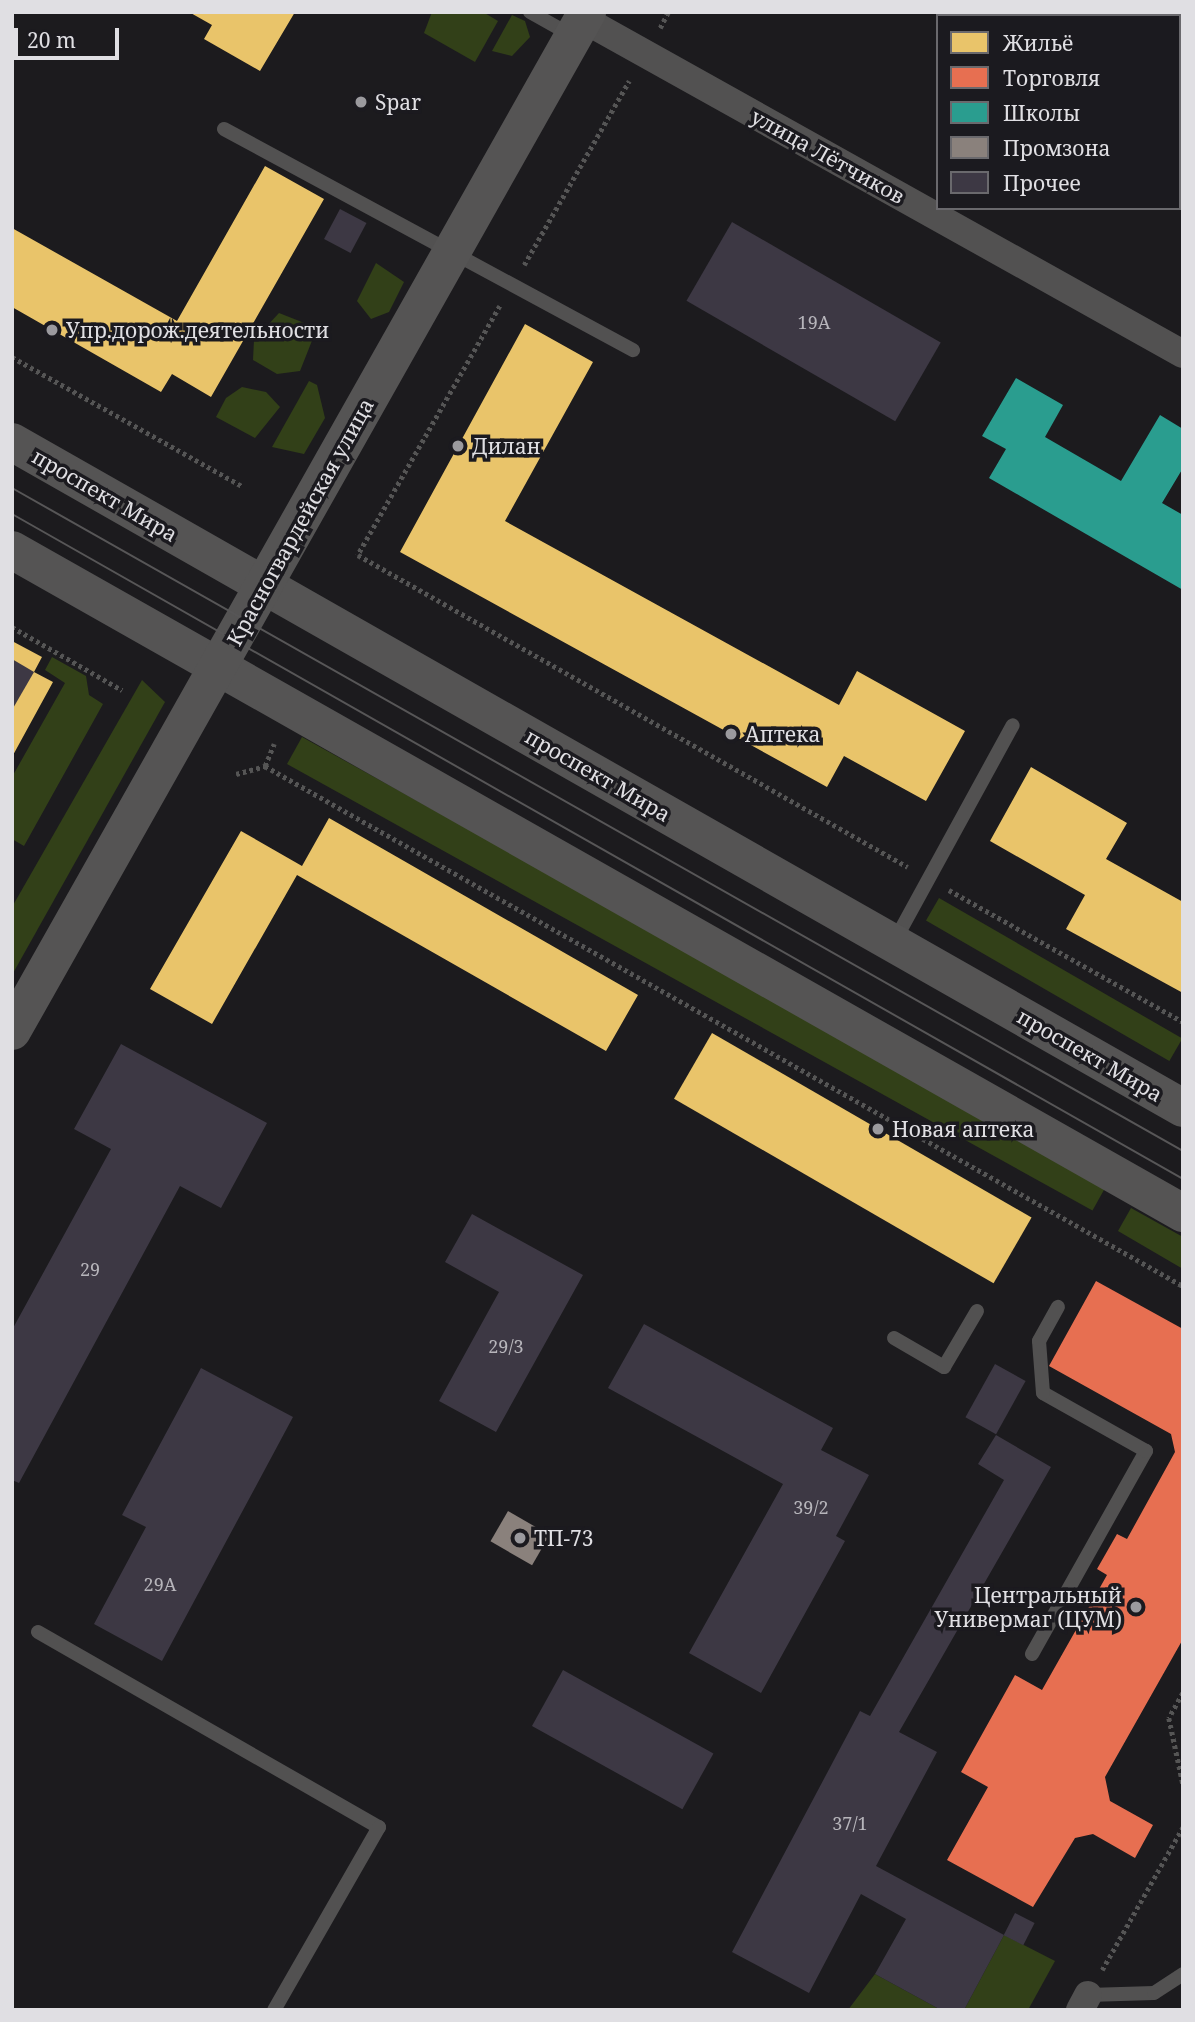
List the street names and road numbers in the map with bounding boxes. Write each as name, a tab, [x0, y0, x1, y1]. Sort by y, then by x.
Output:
street label: улица Лётчиков	[747, 103, 909, 209]
street label: Красногвардейская улица	[221, 394, 379, 650]
street label: проспект Мира	[28, 443, 182, 547]
street label: проспект Мира	[521, 723, 675, 827]
street label: проспект Мира	[1013, 1003, 1167, 1107]

